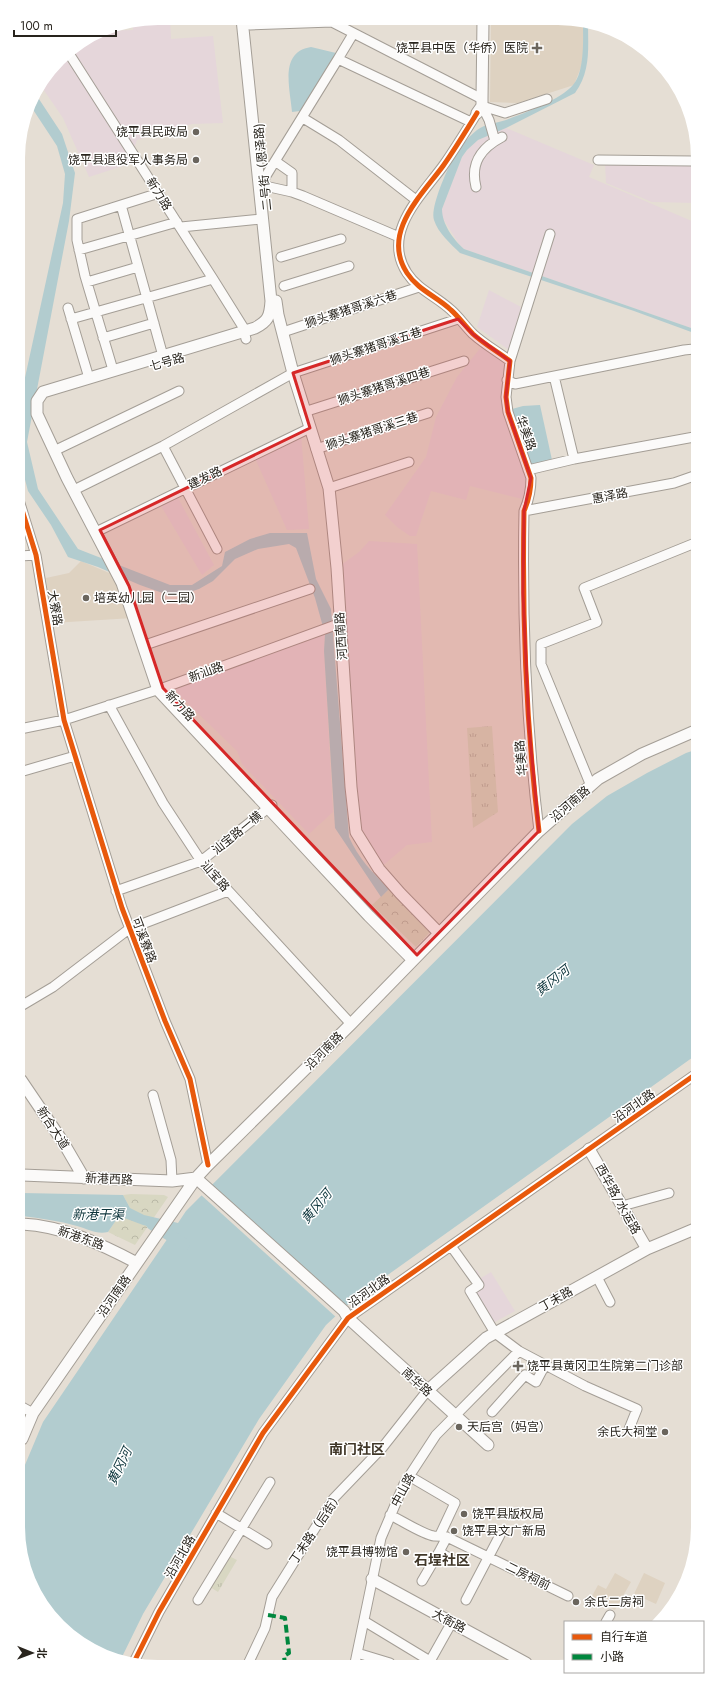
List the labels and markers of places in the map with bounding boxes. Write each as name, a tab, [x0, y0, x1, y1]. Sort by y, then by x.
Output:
place label: 饶平县中医（华侨）医院	[396, 39, 528, 57]
marker: 饶平县中医（华侨）医院	[531, 42, 543, 54]
place label: 饶平县民政局	[116, 123, 188, 141]
marker: 饶平县民政局	[191, 127, 201, 137]
place label: 饶平县退役军人事务局	[68, 151, 188, 169]
marker: 饶平县退役军人事务局	[191, 155, 201, 165]
place label: 培英幼儿园（二园）	[94, 589, 202, 607]
marker: 培英幼儿园（二园）	[81, 593, 91, 603]
place label: 饶平县黄冈卫生院第二门诊部	[527, 1357, 683, 1375]
marker: 饶平县黄冈卫生院第二门诊部	[512, 1360, 524, 1372]
place label: 天后宫（妈宫）	[467, 1418, 551, 1436]
marker: 天后宫（妈宫）	[454, 1422, 464, 1432]
place label: 余氏大祠堂	[597, 1423, 657, 1441]
marker: 余氏大祠堂	[660, 1427, 670, 1437]
place label: 饶平县版权局	[472, 1505, 544, 1523]
marker: 饶平县版权局	[459, 1509, 469, 1519]
place label: 饶平县文广新局	[462, 1522, 546, 1540]
marker: 饶平县文广新局	[449, 1526, 459, 1536]
place label: 饶平县博物馆	[326, 1543, 398, 1561]
marker: 饶平县博物馆	[401, 1547, 411, 1557]
place label: 余氏二房祠	[584, 1593, 644, 1611]
marker: 余氏二房祠	[571, 1597, 581, 1607]

